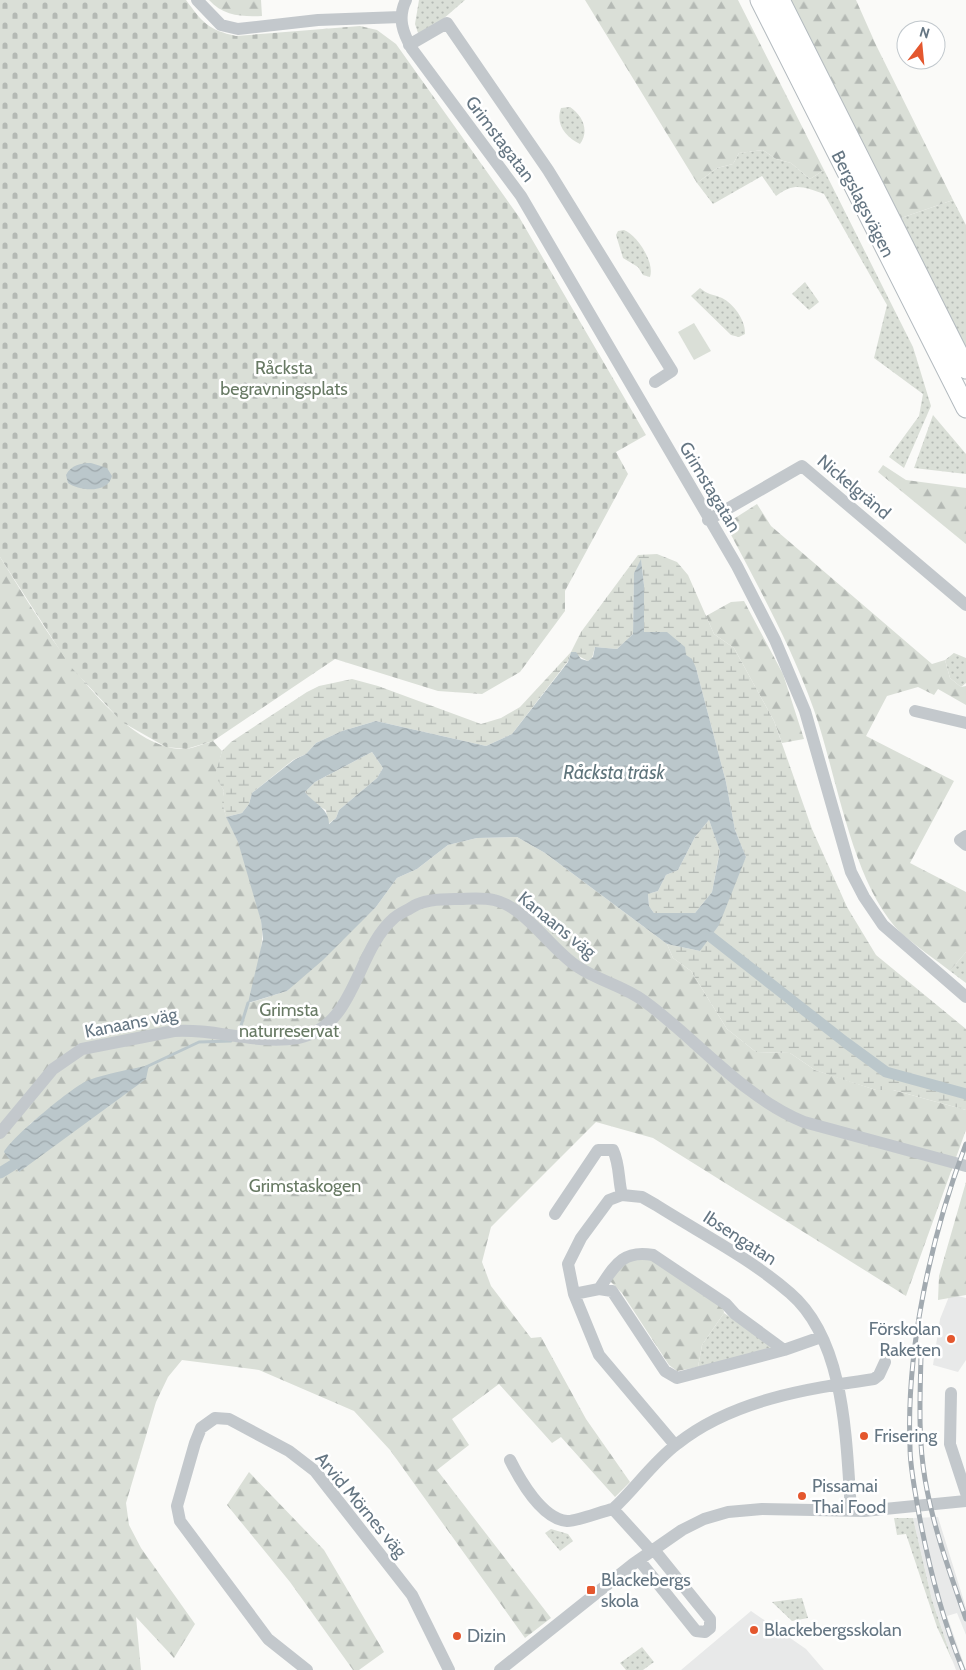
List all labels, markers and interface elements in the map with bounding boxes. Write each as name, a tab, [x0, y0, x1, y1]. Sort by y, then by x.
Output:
north arrow	[896, 20, 946, 70]
text: N	[917, 22, 932, 43]
street label: Grimstagatan	[461, 92, 539, 186]
street label: Bergslagsvägen	[827, 147, 899, 261]
park label: Råcksta begravningsplats	[220, 357, 348, 400]
street label: Grimstagatan	[674, 438, 746, 536]
street label: Nickelgränd	[813, 450, 895, 524]
water label: Råcksta träsk	[563, 761, 666, 784]
street label: Kanaans väg	[514, 887, 601, 964]
park label: Grimsta naturreservat	[239, 999, 339, 1042]
street label: Kanaans väg	[83, 1003, 180, 1043]
park label: Grimstaskogen	[249, 1175, 361, 1197]
street label: Ibsengatan	[699, 1206, 781, 1270]
place label: Förskolan Raketen	[869, 1318, 941, 1361]
marker: Förskolan Raketen	[945, 1333, 957, 1345]
place label: Frisering	[874, 1425, 938, 1447]
marker: Frisering	[858, 1430, 870, 1442]
street label: Arvid Mörnes väg	[311, 1448, 412, 1563]
place label: Pissamai Thai Food	[812, 1475, 886, 1518]
marker: Pissamai Thai Food	[796, 1490, 808, 1502]
place label: Blackebergs skola	[601, 1569, 691, 1612]
marker: Blackebergs skola	[585, 1584, 597, 1596]
place label: Blackebergsskolan	[764, 1619, 902, 1641]
marker: Blackebergsskolan	[748, 1624, 760, 1636]
place label: Dizin	[467, 1625, 506, 1647]
marker: Dizin	[451, 1630, 463, 1642]

